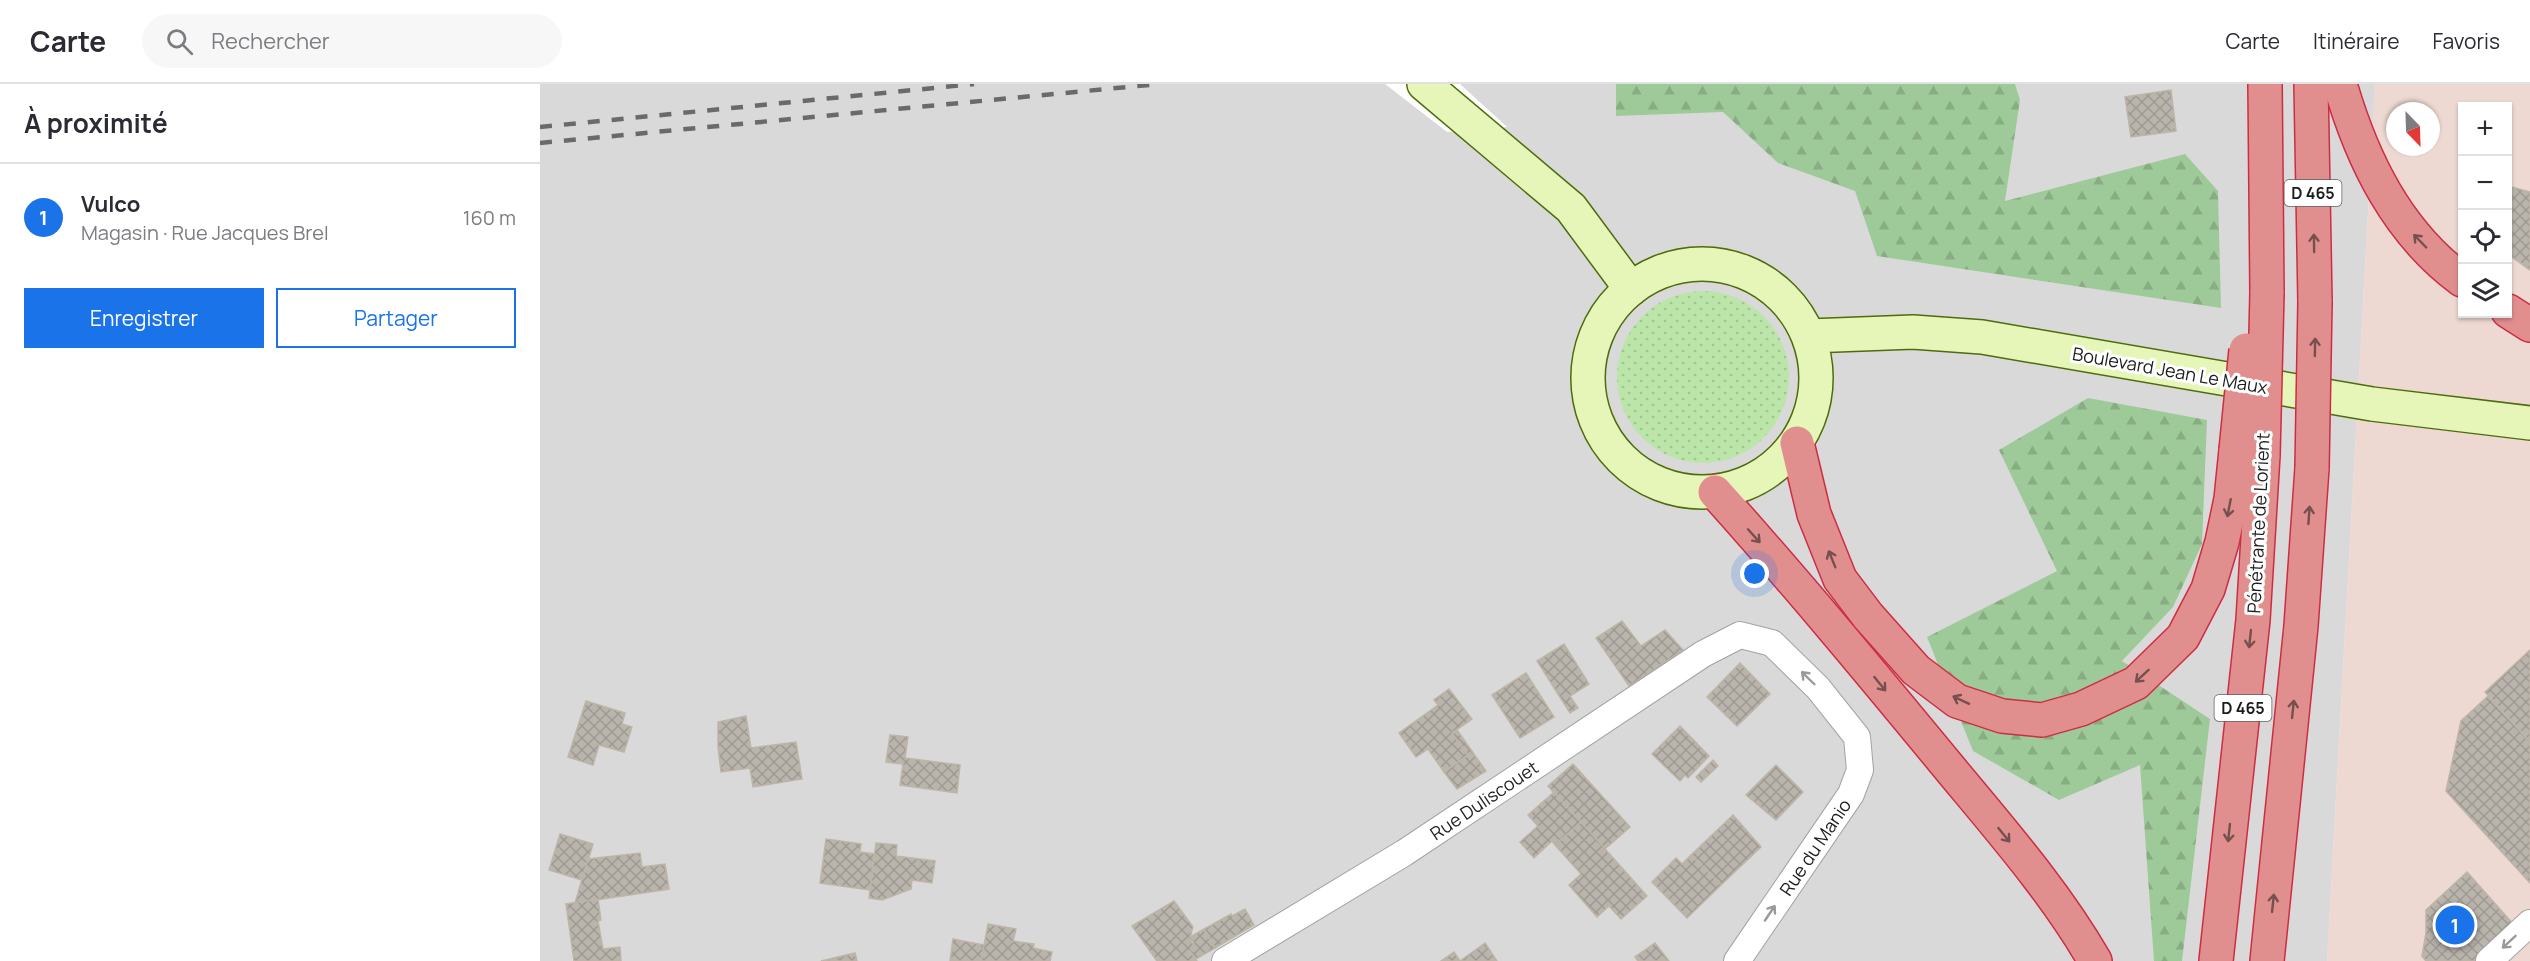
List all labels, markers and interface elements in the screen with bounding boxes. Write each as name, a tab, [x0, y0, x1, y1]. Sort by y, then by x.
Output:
search box	[142, 14, 562, 68]
text: Carte	[30, 22, 106, 60]
icon: search	[163, 25, 196, 58]
text: Rechercher	[211, 26, 330, 56]
text: Carte	[2226, 27, 2280, 55]
text: Itinéraire	[2313, 27, 2399, 55]
text: Favoris	[2432, 27, 2500, 55]
north arrow	[2386, 102, 2440, 156]
map controls	[2458, 102, 2512, 318]
button: +	[2458, 102, 2512, 156]
text: À proximité	[24, 105, 168, 141]
button: −	[2458, 156, 2512, 210]
road number: D 465	[2284, 180, 2342, 206]
text: Vulco	[81, 189, 140, 219]
text: 1	[39, 204, 48, 231]
text: 160 m	[463, 204, 516, 231]
button: locate	[2458, 210, 2512, 264]
text: Magasin · Rue Jacques Brel	[81, 219, 329, 246]
one-way arrow	[2412, 233, 2427, 248]
one-way arrow	[2309, 234, 2320, 254]
button: layers	[2458, 264, 2512, 318]
button: Enregistrer	[24, 288, 264, 348]
button: Partager	[276, 288, 516, 348]
one-way arrow	[2309, 337, 2320, 357]
street label: Boulevard Jean Le Maux	[2071, 341, 2270, 399]
street label: Pénétrante de Lorient	[2241, 432, 2275, 614]
one-way arrow	[2223, 497, 2234, 517]
one-way arrow	[2304, 505, 2315, 525]
one-way arrow	[1747, 528, 1761, 543]
one-way arrow	[1826, 550, 1837, 568]
your location	[1740, 559, 1769, 588]
one-way arrow	[2245, 629, 2256, 649]
one-way arrow	[2135, 669, 2150, 683]
one-way arrow	[1800, 671, 1815, 686]
one-way arrow	[1874, 676, 1887, 692]
one-way arrow	[1952, 694, 1970, 706]
road number: D 465	[2214, 695, 2272, 721]
one-way arrow	[2288, 699, 2299, 719]
street label: Rue Duliscouet	[1425, 755, 1543, 845]
street label: Rue du Manio	[1774, 794, 1856, 900]
one-way arrow	[2224, 823, 2235, 843]
one-way arrow	[1997, 827, 2011, 842]
one-way arrow	[2268, 893, 2279, 913]
pin: 1	[2436, 902, 2474, 948]
one-way arrow	[1764, 905, 1776, 921]
one-way arrow	[2502, 935, 2517, 949]

